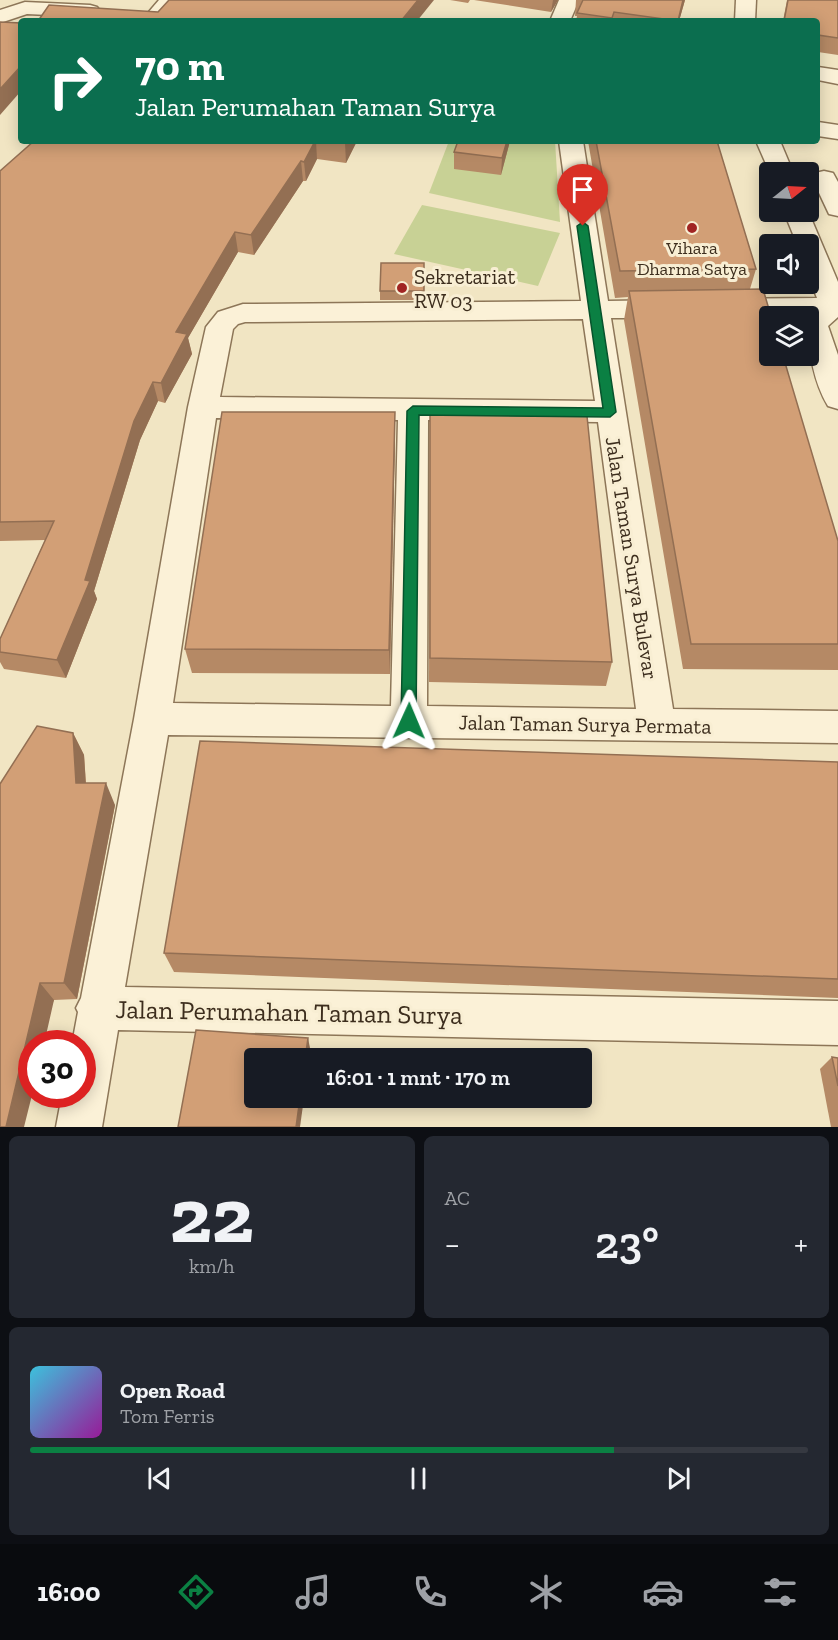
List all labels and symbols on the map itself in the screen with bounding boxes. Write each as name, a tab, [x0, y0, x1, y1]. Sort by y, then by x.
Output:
north arrow	[759, 162, 819, 222]
pin	[557, 164, 608, 226]
marker: Vihara Dharma Satya	[685, 221, 699, 235]
place label: Vihara Dharma Satya	[637, 237, 747, 280]
place label: Sekretariat RW 03	[414, 264, 515, 313]
marker: Sekretariat RW 03	[395, 281, 409, 295]
street label: Jalan Taman Surya Bulevar	[600, 435, 664, 681]
position arrow	[377, 689, 441, 753]
street label: Jalan Taman Surya Permata	[458, 709, 712, 739]
street label: Jalan Perumahan Taman Surya	[115, 993, 463, 1031]
speed limit sign: 30	[18, 1030, 96, 1108]

